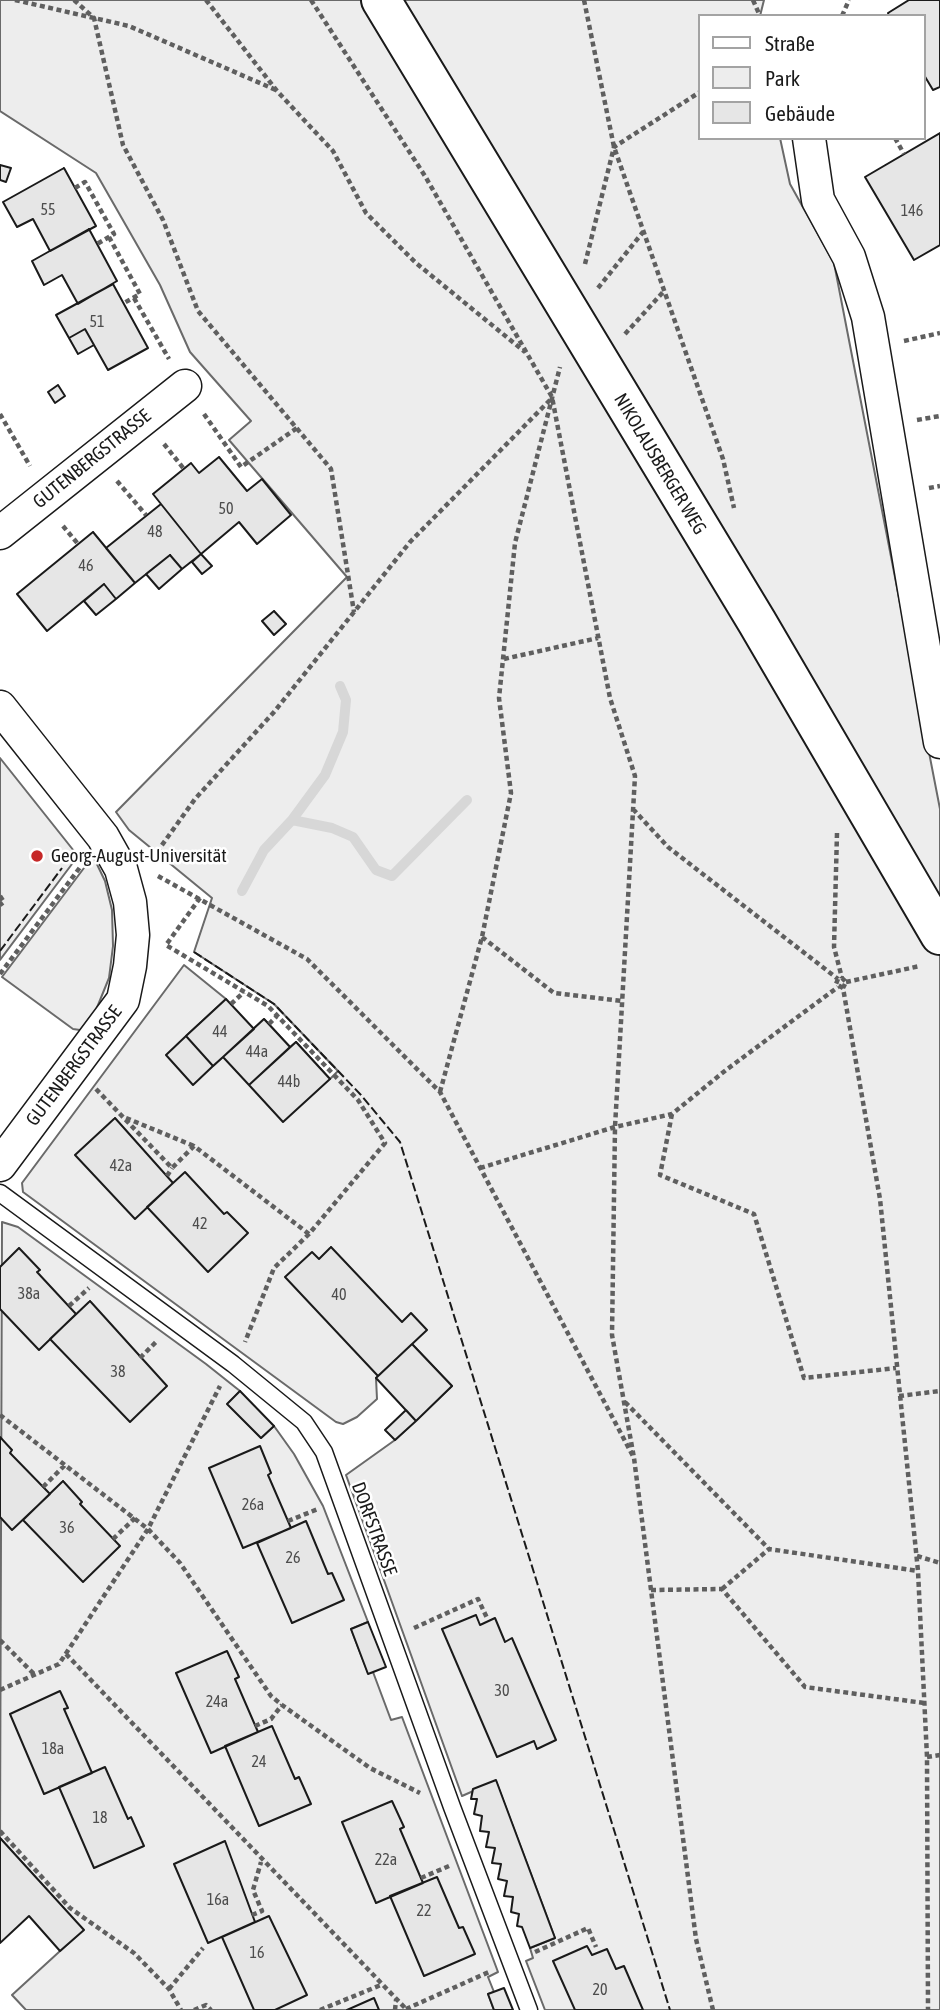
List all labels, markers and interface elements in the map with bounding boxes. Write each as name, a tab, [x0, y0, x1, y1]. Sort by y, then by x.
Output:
legend	[698, 14, 926, 140]
text: Straße	[765, 31, 815, 55]
text: Park	[765, 66, 800, 90]
text: Gebäude	[765, 101, 835, 125]
house number: 55	[40, 200, 56, 220]
house number: 146	[901, 201, 923, 221]
house number: 51	[89, 312, 105, 332]
street label: NIKOLAUSBERGER WEG	[609, 389, 711, 539]
street label: GUTENBERGSTRASSE	[29, 405, 155, 513]
house number: 50	[218, 499, 234, 519]
house number: 48	[147, 522, 163, 542]
house number: 46	[78, 556, 94, 576]
place label: Georg-August-Universität	[51, 845, 227, 867]
marker: Georg-August-Universität	[29, 848, 45, 864]
street label: GUTENBERGSTRASSE	[21, 1001, 127, 1131]
house number: 44	[212, 1022, 228, 1042]
house number: 44a	[246, 1042, 268, 1062]
house number: 44b	[278, 1072, 300, 1092]
house number: 42a	[110, 1156, 132, 1176]
house number: 42	[192, 1214, 208, 1234]
house number: 38a	[18, 1284, 40, 1304]
house number: 40	[331, 1285, 347, 1305]
house number: 38	[110, 1362, 126, 1382]
street label: DORFSTRASSE	[347, 1479, 401, 1579]
house number: 26a	[242, 1495, 264, 1515]
house number: 36	[59, 1518, 75, 1538]
house number: 26	[285, 1548, 301, 1568]
house number: 30	[494, 1681, 510, 1701]
house number: 24a	[206, 1692, 228, 1712]
house number: 18a	[42, 1739, 64, 1759]
house number: 24	[251, 1752, 267, 1772]
house number: 18	[92, 1808, 108, 1828]
house number: 22a	[375, 1850, 397, 1870]
house number: 16a	[207, 1890, 229, 1910]
house number: 22	[416, 1901, 432, 1921]
house number: 16	[249, 1943, 265, 1963]
house number: 20	[592, 1980, 608, 2000]

